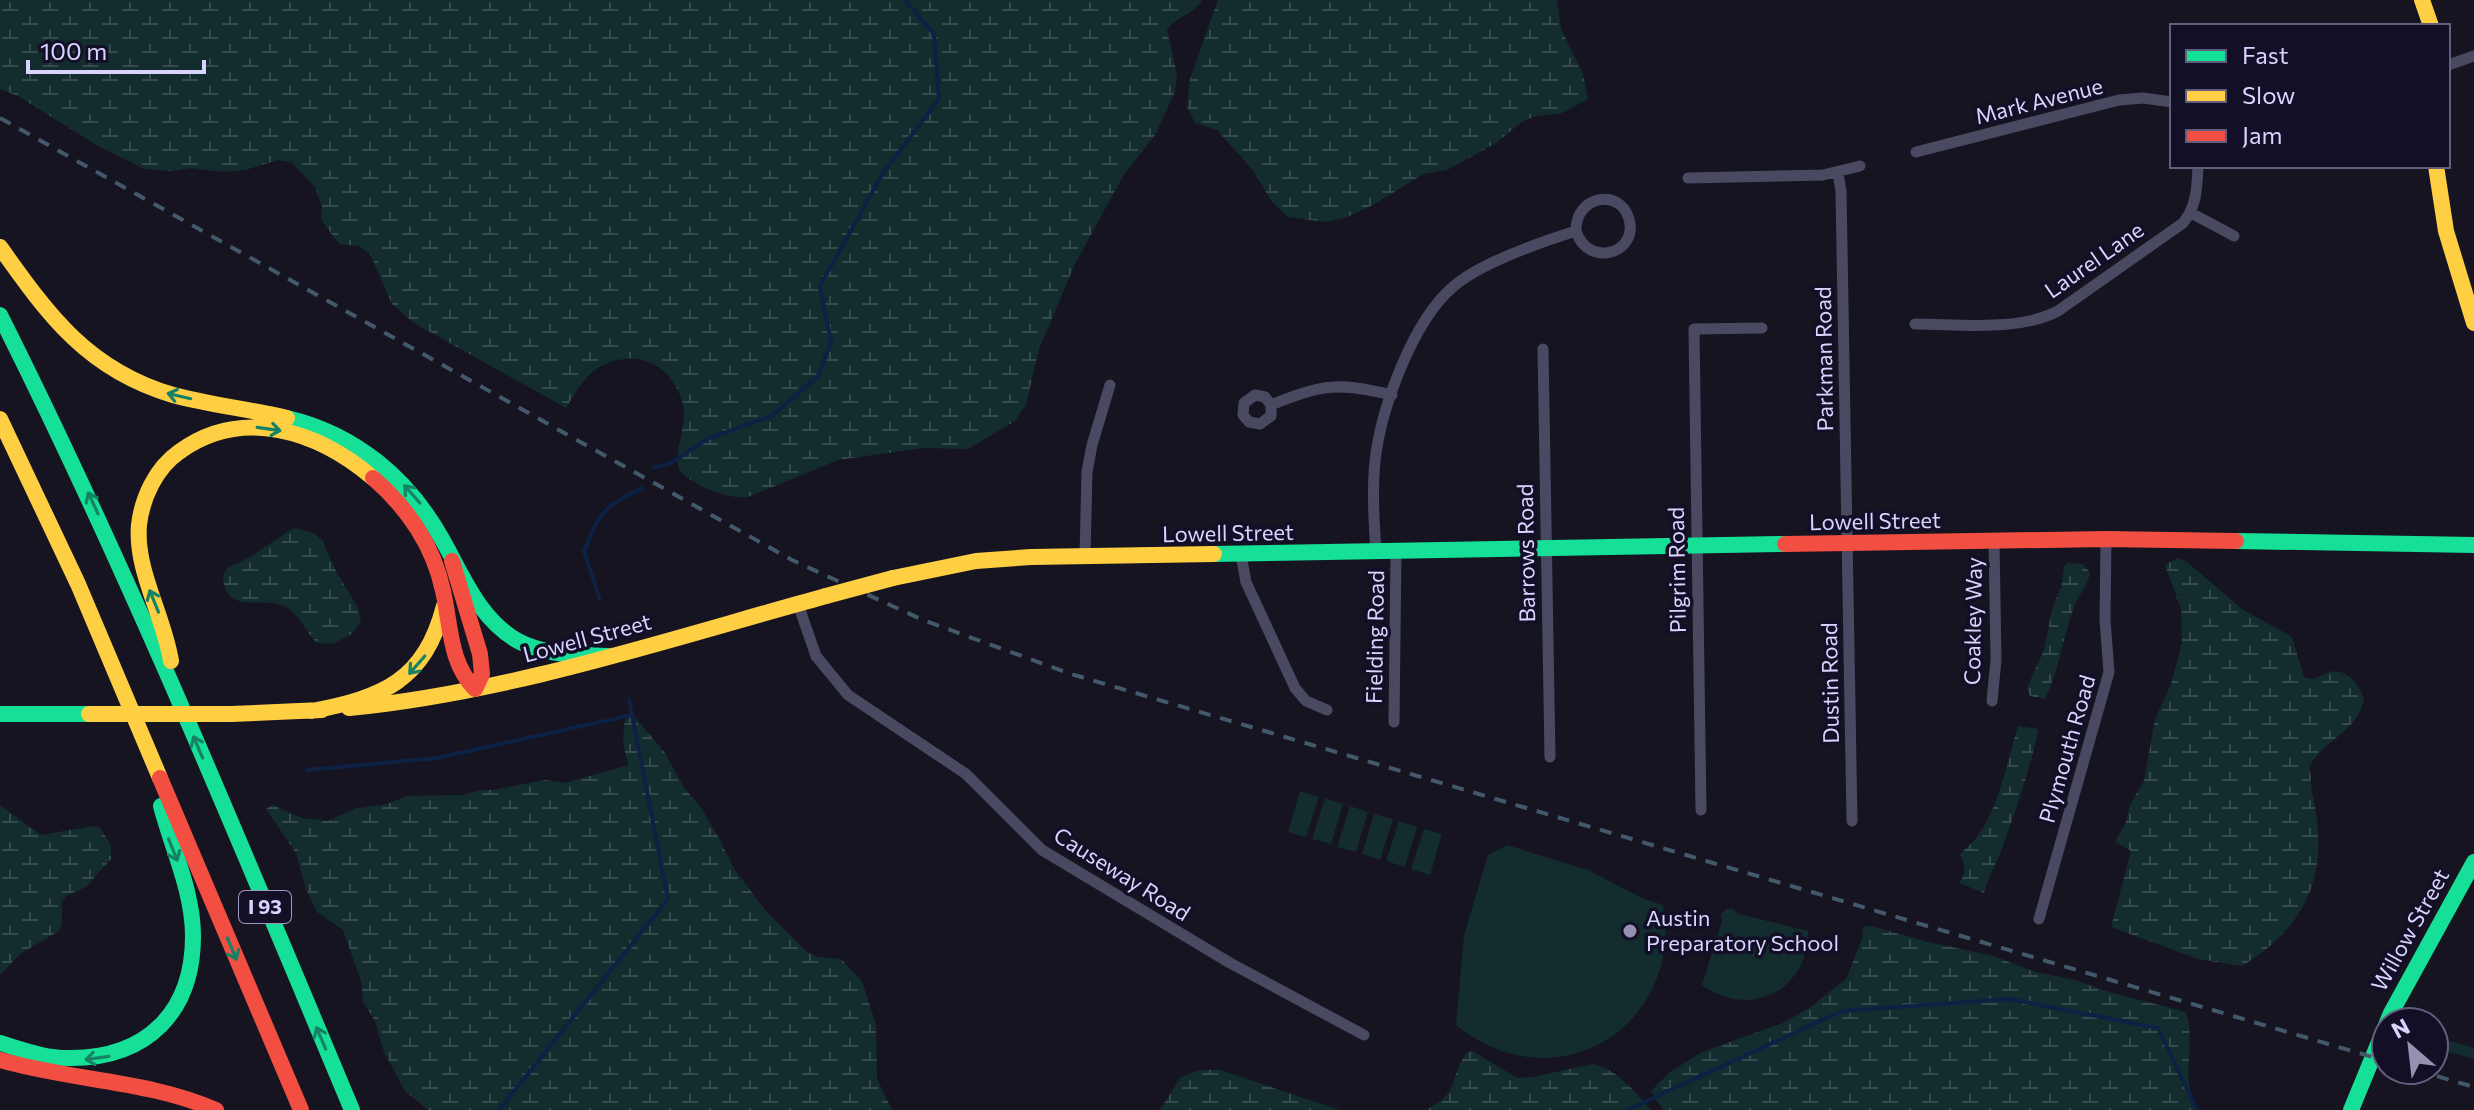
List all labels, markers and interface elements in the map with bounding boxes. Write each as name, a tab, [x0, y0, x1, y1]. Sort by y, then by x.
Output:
scale bar	[28, 24, 204, 74]
legend	[2170, 24, 2450, 168]
text: 100 m	[40, 36, 107, 65]
text: Fast	[2242, 40, 2289, 69]
street label: Mark Avenue	[1972, 72, 2106, 129]
text: Slow	[2242, 80, 2295, 109]
text: Jam	[2242, 120, 2282, 149]
street label: Laurel Lane	[2039, 216, 2148, 303]
street label: Parkman Road	[1809, 286, 1838, 432]
one-way arrow	[166, 388, 192, 403]
one-way arrow	[255, 421, 282, 436]
street label: Barrows Road	[1511, 483, 1540, 623]
one-way arrow	[403, 485, 421, 505]
one-way arrow	[85, 491, 100, 515]
street label: Lowell Street	[1809, 506, 1941, 535]
street label: Pilgrim Road	[1662, 507, 1691, 633]
street label: Lowell Street	[1162, 518, 1294, 547]
street label: Coakley Way	[1958, 557, 1987, 685]
street label: Fielding Road	[1360, 570, 1389, 704]
one-way arrow	[145, 589, 160, 614]
street label: Lowell Street	[520, 607, 654, 668]
street label: Dustin Road	[1815, 622, 1844, 744]
one-way arrow	[408, 654, 426, 674]
street label: Plymouth Road	[2033, 672, 2101, 826]
one-way arrow	[189, 736, 204, 760]
street label: Causeway Road	[1049, 821, 1195, 926]
one-way arrow	[167, 837, 182, 862]
street label: Willow Street	[2365, 864, 2454, 996]
road number: I 93	[239, 891, 291, 923]
place label: Austin Preparatory School	[1646, 904, 1839, 956]
marker: Austin Preparatory School	[1621, 922, 1639, 940]
one-way arrow	[226, 936, 241, 960]
north arrow	[2370, 1006, 2450, 1086]
text: N	[2387, 1012, 2414, 1044]
one-way arrow	[313, 1026, 328, 1051]
one-way arrow	[85, 1051, 110, 1066]

